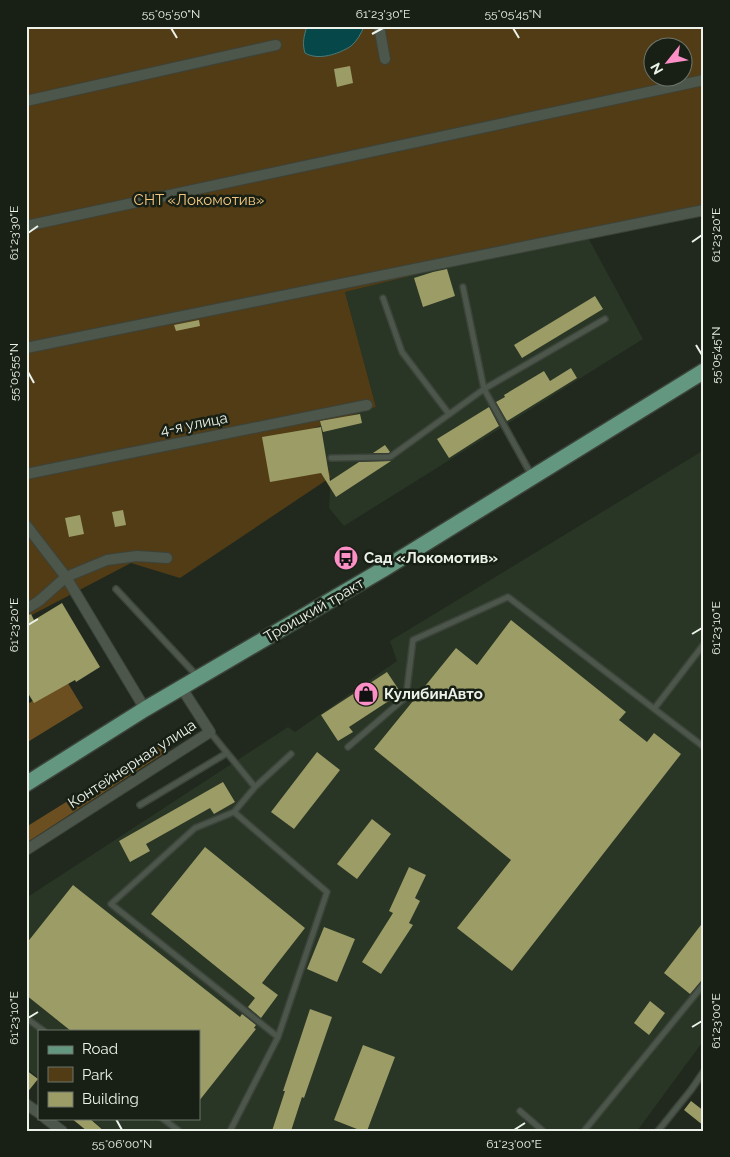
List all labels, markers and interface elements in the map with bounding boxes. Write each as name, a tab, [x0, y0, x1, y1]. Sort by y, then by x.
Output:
text: 55°05'50"N	[142, 7, 200, 21]
text: 61°23'30"E	[356, 7, 410, 21]
text: 55°05'45"N	[484, 7, 542, 21]
north arrow	[642, 38, 692, 88]
text: N	[647, 60, 666, 77]
park label: СНТ «Локомотив»	[134, 191, 264, 209]
text: 61°23'30"E	[7, 206, 21, 260]
text: 61°23'20"E	[709, 208, 723, 262]
text: 55°05'45"N	[709, 326, 723, 384]
text: 55°05'55"N	[7, 343, 21, 401]
street label: 4-я улица	[159, 409, 229, 439]
bus stop icon: Сад «Локомотив»	[333, 545, 359, 571]
place label: Сад «Локомотив»	[364, 549, 498, 567]
street label: Троицкий тракт	[261, 574, 367, 646]
text: 61°23'20"E	[7, 598, 21, 652]
text: 61°23'10"E	[709, 601, 723, 655]
shop icon: КулибинАвто	[353, 681, 379, 707]
place label: КулибинАвто	[384, 685, 483, 703]
street label: Контейнерная улица	[65, 716, 199, 812]
text: 61°23'10"E	[7, 991, 21, 1045]
text: 61°23'00"E	[709, 993, 723, 1049]
legend	[38, 1030, 200, 1120]
text: Road	[82, 1040, 118, 1058]
text: Park	[82, 1066, 113, 1084]
text: Building	[82, 1090, 139, 1108]
text: 55°06'00"N	[92, 1137, 152, 1151]
text: 61°23'00"E	[486, 1137, 542, 1151]

